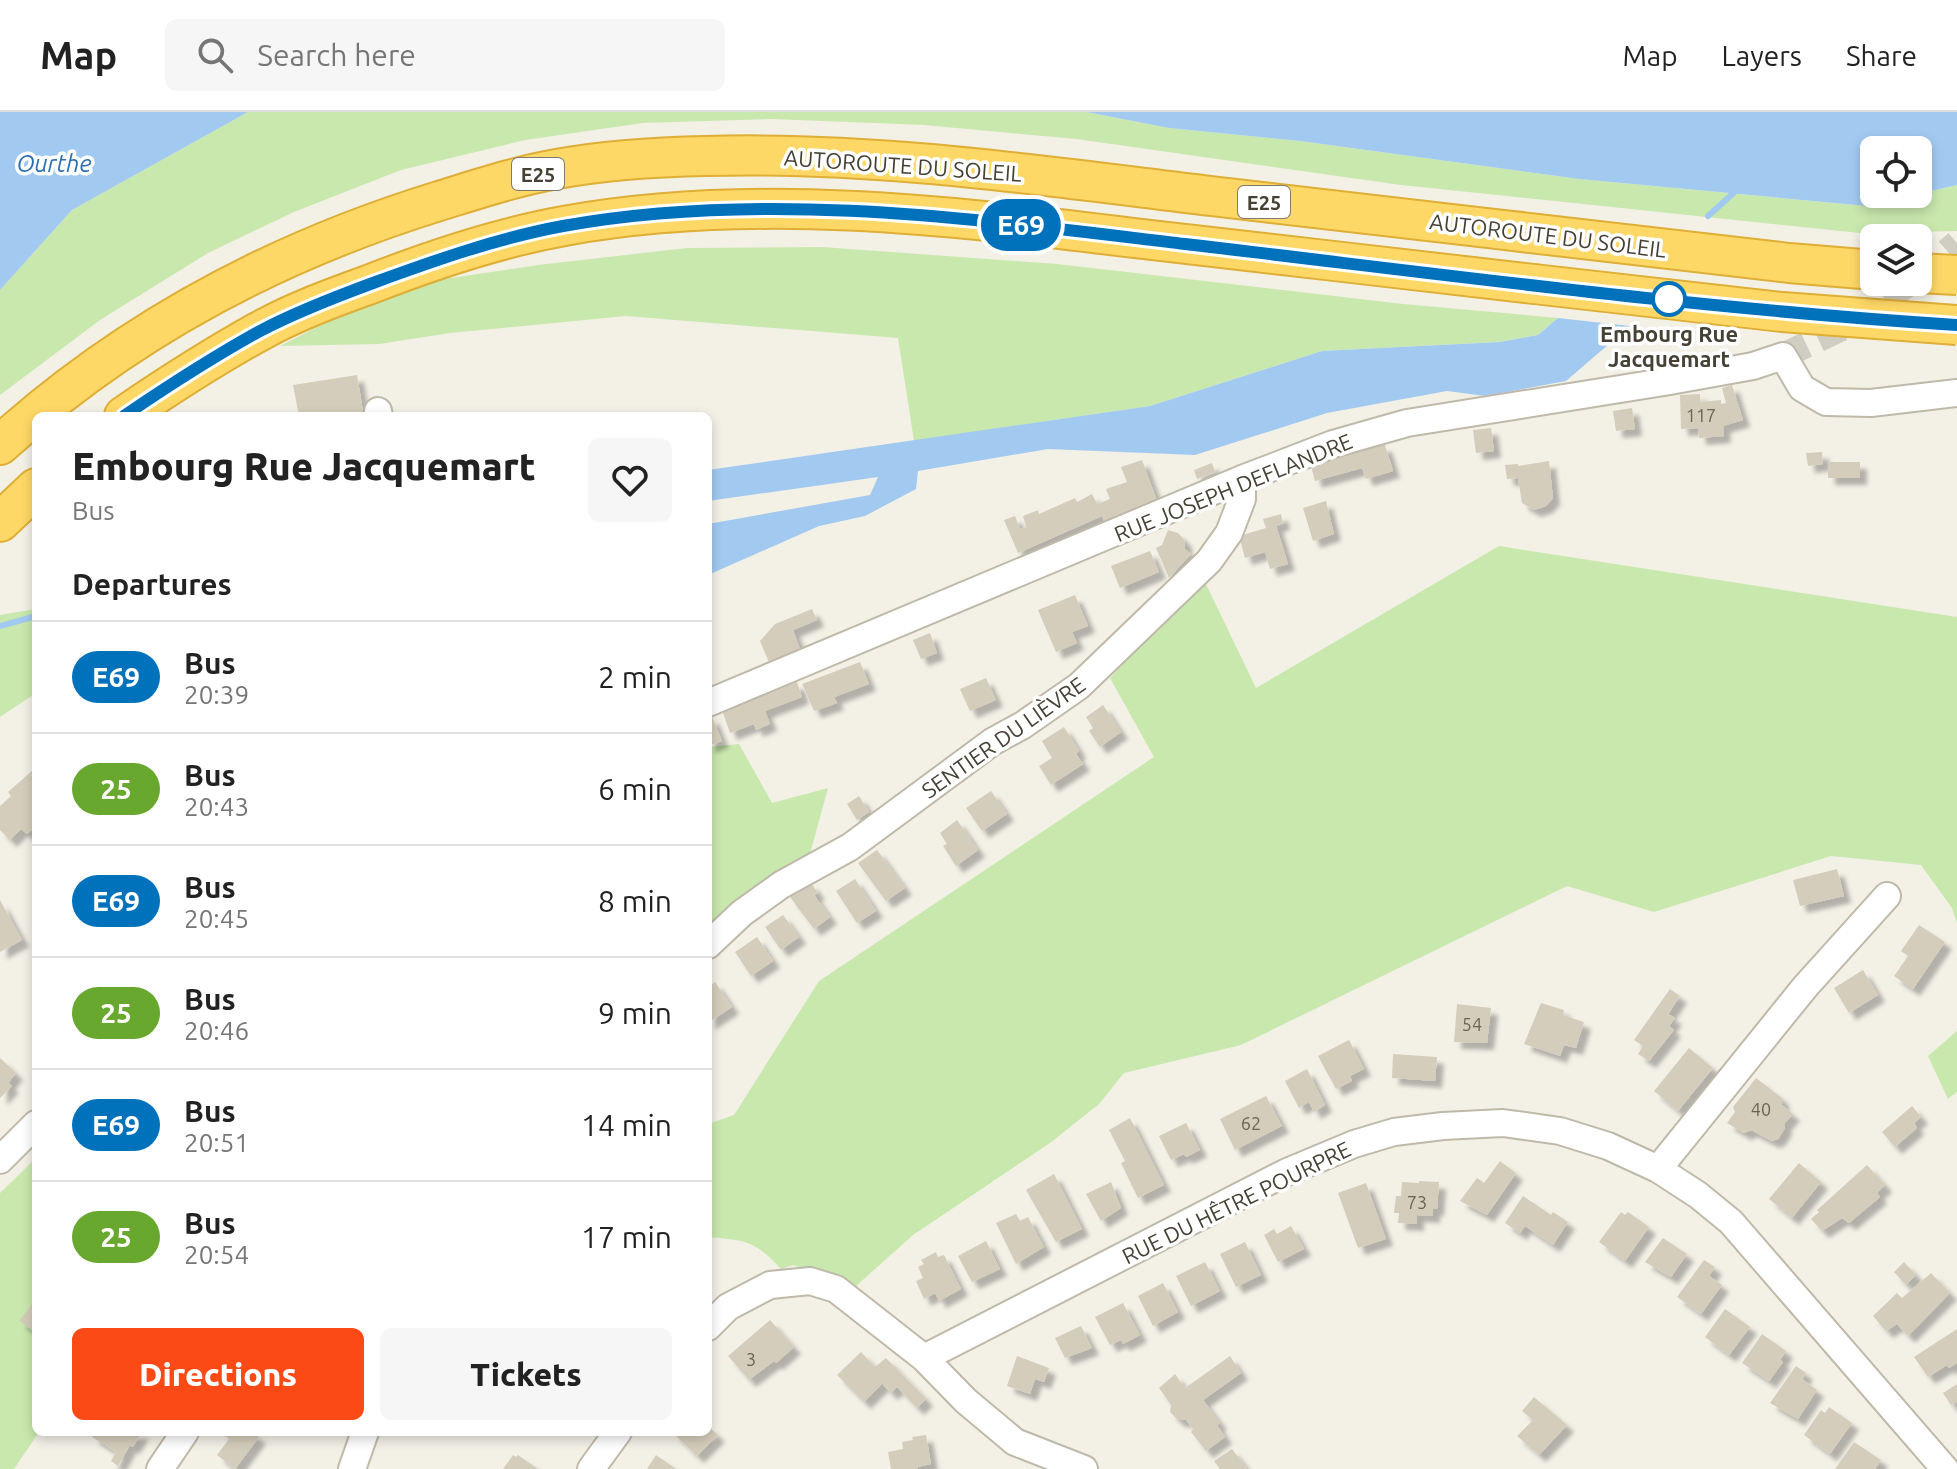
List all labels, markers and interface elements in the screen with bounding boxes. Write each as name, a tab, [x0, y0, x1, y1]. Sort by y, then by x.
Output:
search box	[165, 19, 725, 91]
icon: search	[193, 33, 237, 77]
text: Map	[40, 34, 117, 76]
text: Search here	[257, 38, 416, 72]
text: Map	[1622, 40, 1678, 71]
text: Layers	[1722, 40, 1802, 71]
text: Share	[1846, 40, 1917, 71]
map controls	[1860, 136, 1932, 296]
button: locate	[1860, 136, 1932, 208]
street label: AUTOROUTE DU SOLEIL	[783, 144, 1023, 186]
water label: Ourthe	[16, 150, 92, 177]
road number: E25	[512, 158, 564, 190]
road number: E25	[1238, 186, 1290, 218]
line badge: E69	[975, 199, 1067, 251]
street label: AUTOROUTE DU SOLEIL	[1428, 208, 1668, 262]
text: E69	[997, 209, 1045, 240]
button: layers	[1860, 224, 1932, 296]
marker: Embourg Rue Jacquemart	[1652, 282, 1686, 316]
place label: Embourg Rue Jacquemart	[1600, 321, 1738, 371]
house number: 117	[1686, 405, 1716, 425]
street label: RUE JOSEPH DEFLANDRE	[1110, 428, 1356, 546]
button: heart	[588, 438, 672, 522]
text: Embourg Rue Jacquemart	[72, 445, 536, 487]
text: Bus	[72, 496, 115, 525]
text: Departures	[72, 567, 232, 601]
text: Bus	[184, 646, 236, 680]
text: 2 min	[598, 660, 672, 694]
text: E69	[92, 661, 140, 692]
street label: SENTIER DU LIÈVRE	[916, 670, 1089, 803]
text: 20:39	[184, 680, 249, 709]
text: Bus	[184, 758, 236, 792]
text: 6 min	[598, 772, 672, 806]
text: 25	[100, 773, 132, 804]
text: 20:43	[184, 792, 249, 821]
text: Bus	[184, 870, 236, 904]
text: 8 min	[598, 884, 672, 918]
text: E69	[92, 885, 140, 916]
text: 20:45	[184, 904, 249, 933]
text: Bus	[184, 982, 236, 1016]
text: 9 min	[598, 996, 672, 1030]
text: 25	[100, 997, 132, 1028]
house number: 54	[1462, 1014, 1482, 1034]
text: 20:46	[184, 1016, 249, 1045]
text: Bus	[184, 1094, 236, 1128]
house number: 40	[1751, 1099, 1771, 1119]
text: 14 min	[581, 1108, 672, 1142]
text: E69	[92, 1109, 140, 1140]
house number: 62	[1241, 1113, 1261, 1133]
text: 20:51	[184, 1128, 249, 1157]
street label: RUE DU HÊTRE POURPRE	[1117, 1135, 1354, 1268]
house number: 73	[1407, 1192, 1427, 1212]
text: Bus	[184, 1206, 236, 1240]
text: 17 min	[581, 1220, 672, 1254]
text: 25	[100, 1221, 132, 1252]
text: 20:54	[184, 1240, 249, 1269]
button: Directions	[72, 1328, 364, 1420]
button: Tickets	[380, 1328, 672, 1420]
house number: 3	[746, 1349, 756, 1369]

